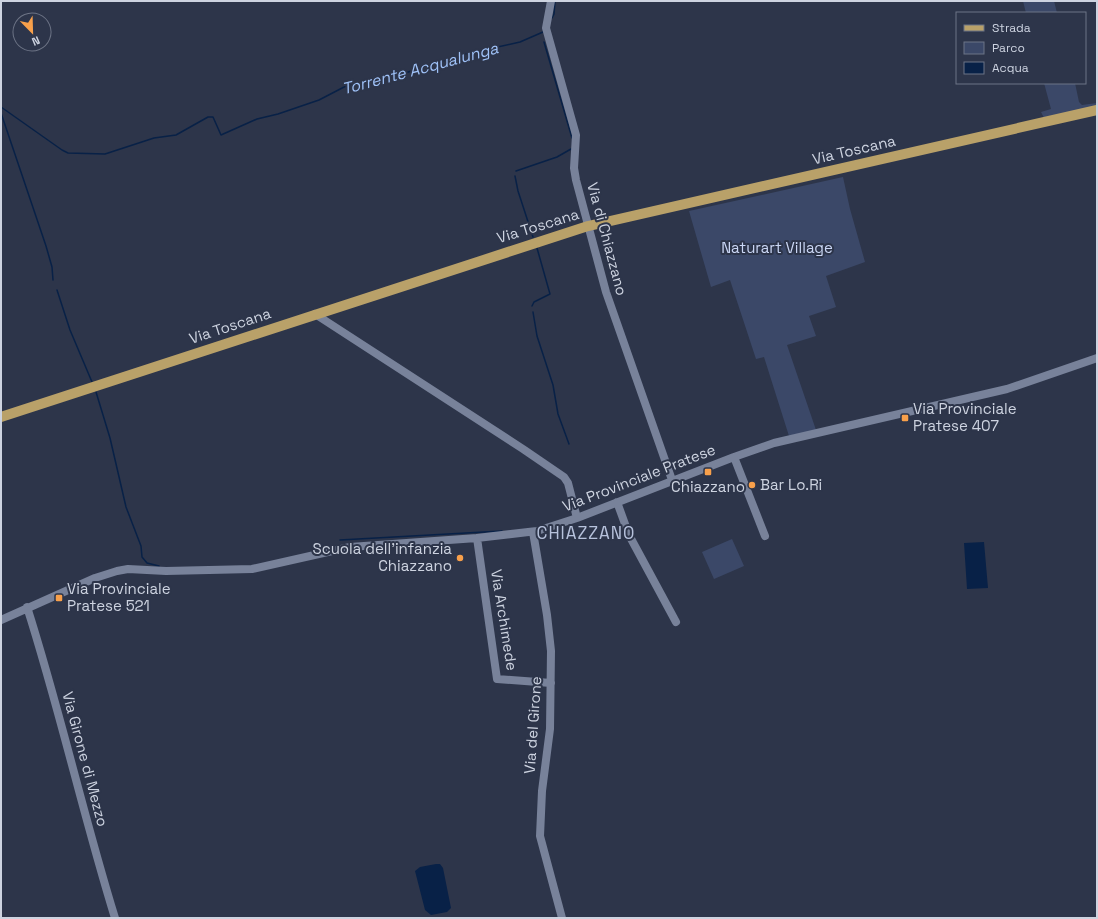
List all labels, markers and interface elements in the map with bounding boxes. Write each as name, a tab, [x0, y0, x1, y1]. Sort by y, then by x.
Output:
north arrow	[12, 12, 52, 52]
legend	[956, 12, 1086, 84]
text: Strada	[992, 20, 1031, 36]
text: N	[30, 33, 42, 49]
water label: Torrente Acqualunga	[340, 37, 501, 99]
text: Parco	[992, 40, 1025, 56]
text: Acqua	[992, 60, 1029, 76]
street label: Via Toscana	[810, 131, 898, 168]
street label: Via di Chiazzano	[583, 180, 632, 298]
street label: Via Toscana	[494, 204, 582, 247]
park label: Naturart Village	[721, 238, 833, 257]
street label: Via Toscana	[187, 303, 274, 348]
place label: Via Provinciale Pratese 407	[913, 399, 1017, 435]
marker: Via Provinciale Pratese 407	[900, 413, 910, 423]
street label: Via Provinciale Pratese	[560, 440, 718, 515]
marker: Chiazzano	[703, 467, 713, 477]
place label: Bar Lo.Ri	[760, 475, 822, 494]
place label: Chiazzano	[671, 477, 745, 496]
marker: Bar Lo.Ri	[747, 480, 757, 490]
district label: CHIAZZANO	[537, 522, 635, 544]
place label: Scuola dell'infanzia Chiazzano	[312, 539, 452, 575]
marker: Scuola dell'infanzia Chiazzano	[455, 553, 465, 563]
street label: Via Archimede	[487, 568, 522, 672]
place label: Via Provinciale Pratese 521	[67, 579, 171, 615]
marker: Via Provinciale Pratese 521	[54, 593, 64, 603]
street label: Via del Girone	[520, 675, 545, 774]
street label: Via Girone di Mezzo	[58, 689, 113, 828]

